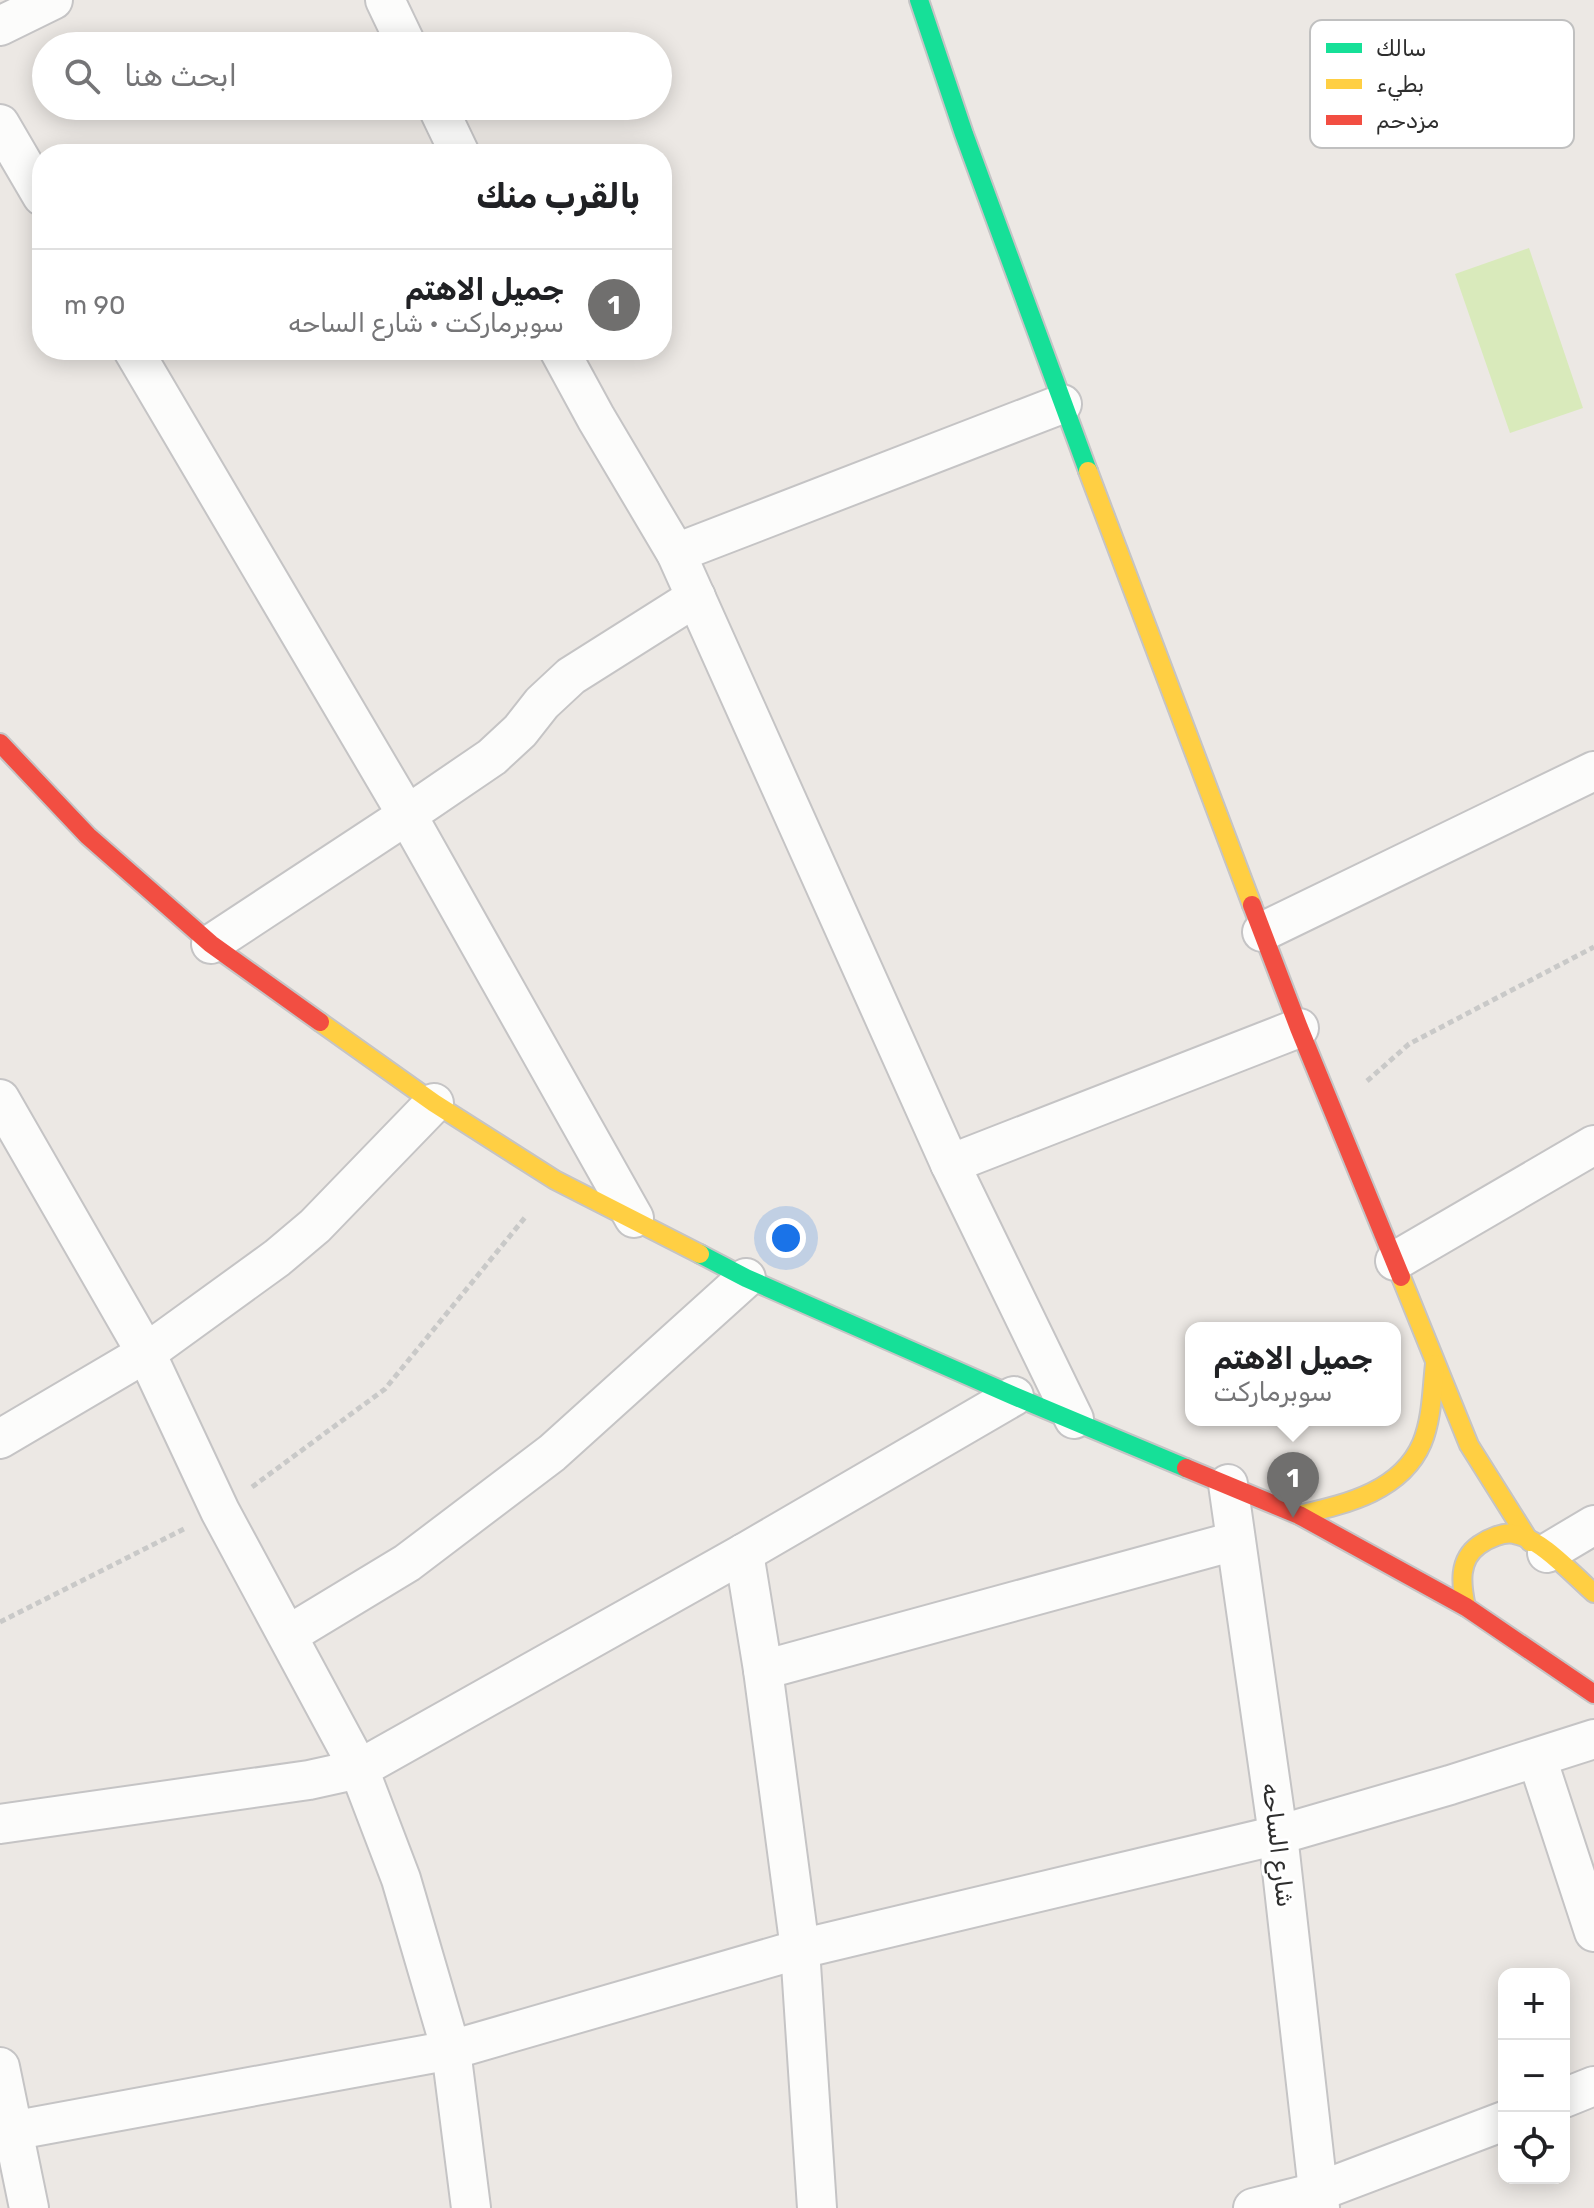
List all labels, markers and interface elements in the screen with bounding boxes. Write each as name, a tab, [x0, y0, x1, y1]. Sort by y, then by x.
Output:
legend	[1310, 20, 1574, 148]
search box	[32, 32, 672, 120]
text: سالك	[1376, 35, 1427, 62]
icon: search	[60, 54, 104, 98]
text: ابحث هنا	[124, 58, 237, 94]
text: بطيء	[1376, 71, 1424, 101]
text: مزدحم	[1376, 107, 1439, 135]
text: بالقرب منك	[476, 176, 640, 217]
text: جميل الاهتم	[405, 272, 564, 308]
text: 90 m	[64, 290, 125, 321]
text: 1	[608, 290, 620, 321]
text: سوبرماركت · شارع الساحه	[288, 308, 564, 339]
your location	[766, 1218, 806, 1258]
popup	[1185, 1322, 1401, 1426]
text: جميل الاهتم	[1213, 1341, 1373, 1377]
text: سوبرماركت	[1213, 1377, 1333, 1408]
pin: 1	[1267, 1452, 1319, 1518]
street label: شارع الساحه	[1255, 1781, 1300, 1909]
map controls	[1498, 1968, 1570, 2184]
button: +	[1498, 1968, 1570, 2040]
button: −	[1498, 2040, 1570, 2112]
button: locate	[1498, 2112, 1570, 2184]

